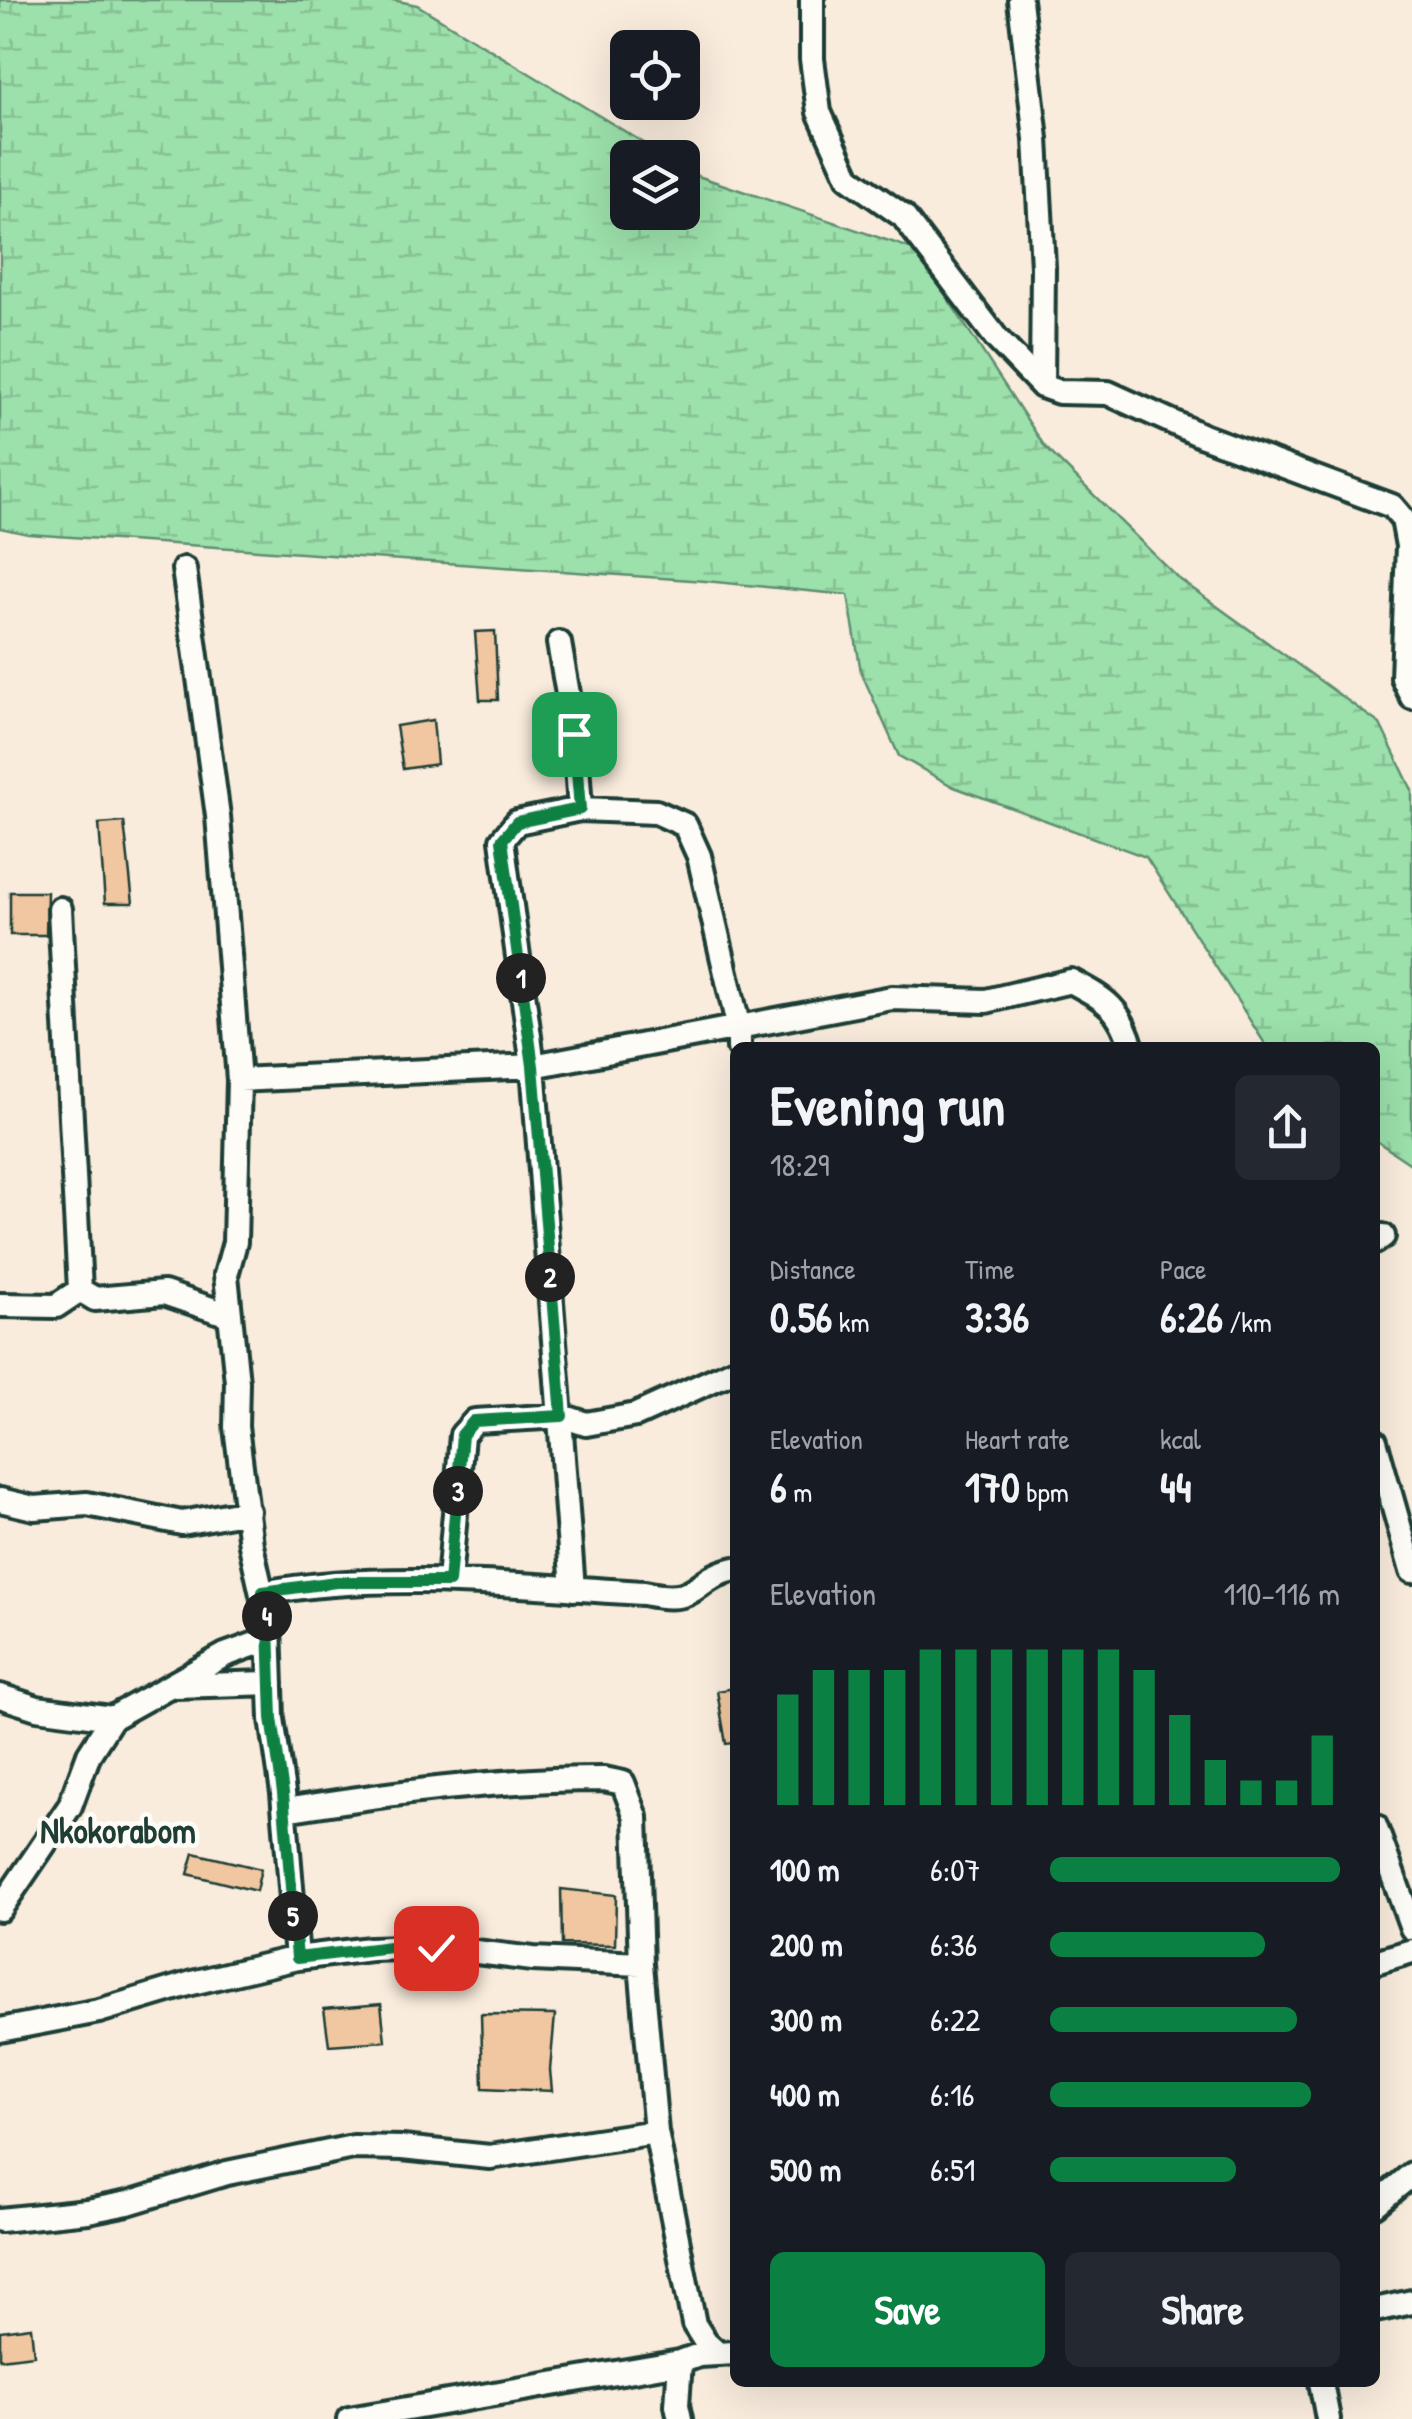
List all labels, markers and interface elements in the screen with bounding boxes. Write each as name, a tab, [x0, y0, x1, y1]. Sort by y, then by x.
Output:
map controls	[610, 30, 700, 230]
button: locate	[610, 30, 700, 120]
button: layers	[610, 140, 700, 230]
pin	[532, 692, 617, 777]
icon: arrive	[547, 707, 602, 762]
pin: 1	[496, 953, 546, 1003]
text: 1	[516, 959, 526, 997]
text: Evening run	[770, 1068, 1005, 1142]
button: share	[1235, 1075, 1340, 1180]
text: 18:29	[770, 1143, 830, 1186]
text: Distance	[770, 1250, 856, 1288]
text: Time	[965, 1250, 1015, 1288]
text: Pace	[1160, 1250, 1206, 1288]
pin: 2	[525, 1252, 575, 1302]
text: 2	[543, 1258, 557, 1296]
text: 0.56	[770, 1288, 832, 1345]
text: 3:36	[965, 1288, 1029, 1345]
text: 6:26	[1160, 1288, 1223, 1345]
text: km	[832, 1303, 869, 1341]
text: /km	[1223, 1303, 1272, 1341]
text: Elevation	[770, 1420, 863, 1458]
text: Heart rate	[965, 1420, 1070, 1458]
text: kcal	[1160, 1420, 1201, 1458]
text: 6	[770, 1458, 787, 1515]
text: 170	[965, 1458, 1020, 1515]
text: 44	[1160, 1458, 1192, 1515]
pin: 3	[433, 1466, 483, 1516]
text: 3	[452, 1472, 464, 1510]
text: m	[787, 1473, 812, 1511]
text: bpm	[1020, 1473, 1069, 1511]
text: Elevation	[770, 1572, 876, 1615]
text: 110–116 m	[1224, 1572, 1340, 1615]
pin: 4	[242, 1591, 292, 1641]
text: 4	[262, 1597, 272, 1635]
district label: Nkokorabom	[40, 1807, 196, 1854]
text: 100 m	[770, 1848, 839, 1891]
text: 6:07	[930, 1848, 980, 1891]
pin: 5	[268, 1891, 318, 1941]
text: 5	[287, 1897, 299, 1935]
pin	[394, 1906, 479, 1991]
icon: check	[409, 1921, 464, 1976]
text: 200 m	[770, 1923, 843, 1966]
text: 6:36	[930, 1923, 977, 1966]
text: 300 m	[770, 1998, 842, 2041]
text: 6:22	[930, 1998, 980, 2041]
text: 400 m	[770, 2073, 840, 2116]
text: 6:16	[930, 2073, 975, 2116]
text: 500 m	[770, 2148, 841, 2191]
text: 6:51	[930, 2148, 975, 2191]
button: Save	[770, 2252, 1045, 2367]
button: Share	[1065, 2252, 1340, 2367]

